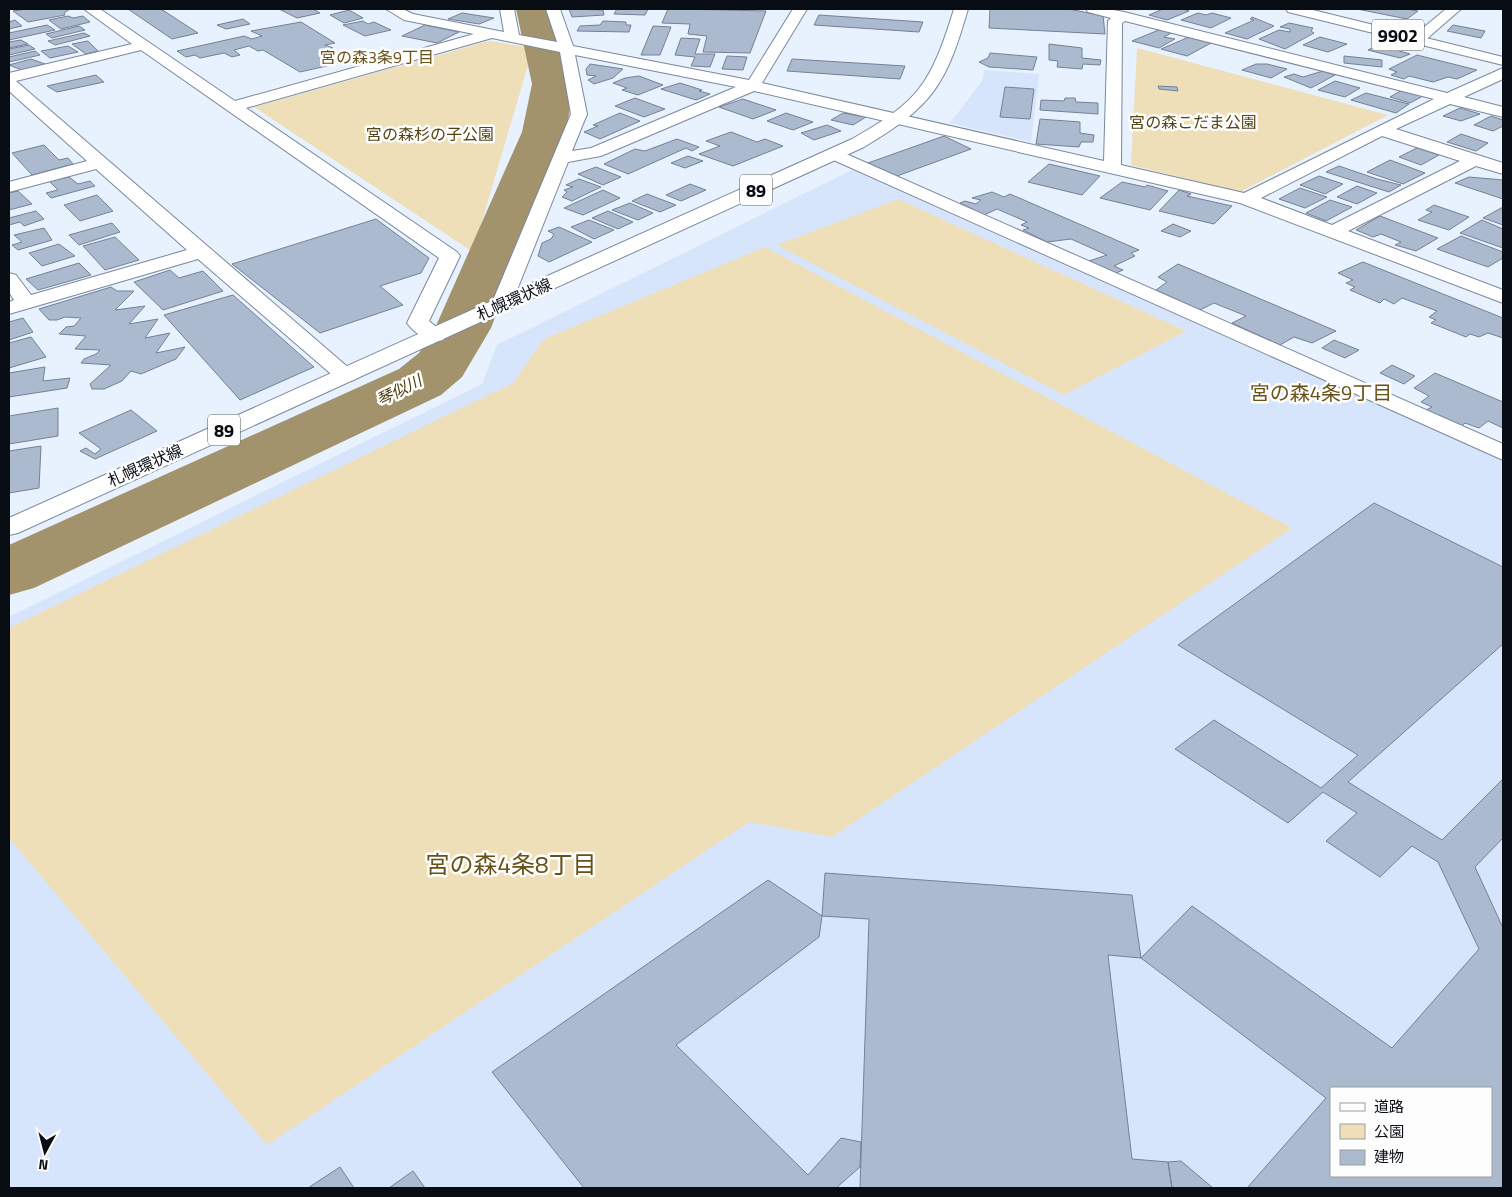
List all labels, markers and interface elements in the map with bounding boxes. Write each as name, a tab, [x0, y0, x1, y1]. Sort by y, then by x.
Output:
road number: 9902	[1372, 20, 1424, 50]
district label: 宮の森3条9丁目	[320, 45, 434, 69]
park label: 宮の森こだま公園	[1129, 110, 1257, 134]
park label: 宮の森杉の子公園	[366, 122, 494, 146]
road number: 89	[740, 174, 772, 206]
street label: 札幌環状線	[473, 272, 555, 326]
water label: 琴似川	[372, 368, 428, 412]
district label: 宮の森4条9丁目	[1250, 377, 1392, 408]
road number: 89	[208, 414, 240, 446]
street label: 札幌環状線	[104, 438, 186, 492]
district label: 宮の森4条8丁目	[426, 846, 596, 882]
legend	[1330, 1087, 1492, 1177]
text: 道路	[1374, 1095, 1404, 1118]
text: 公園	[1374, 1120, 1404, 1143]
north arrow	[20, 1127, 70, 1177]
text: 建物	[1374, 1145, 1404, 1168]
text: N	[37, 1154, 49, 1176]

